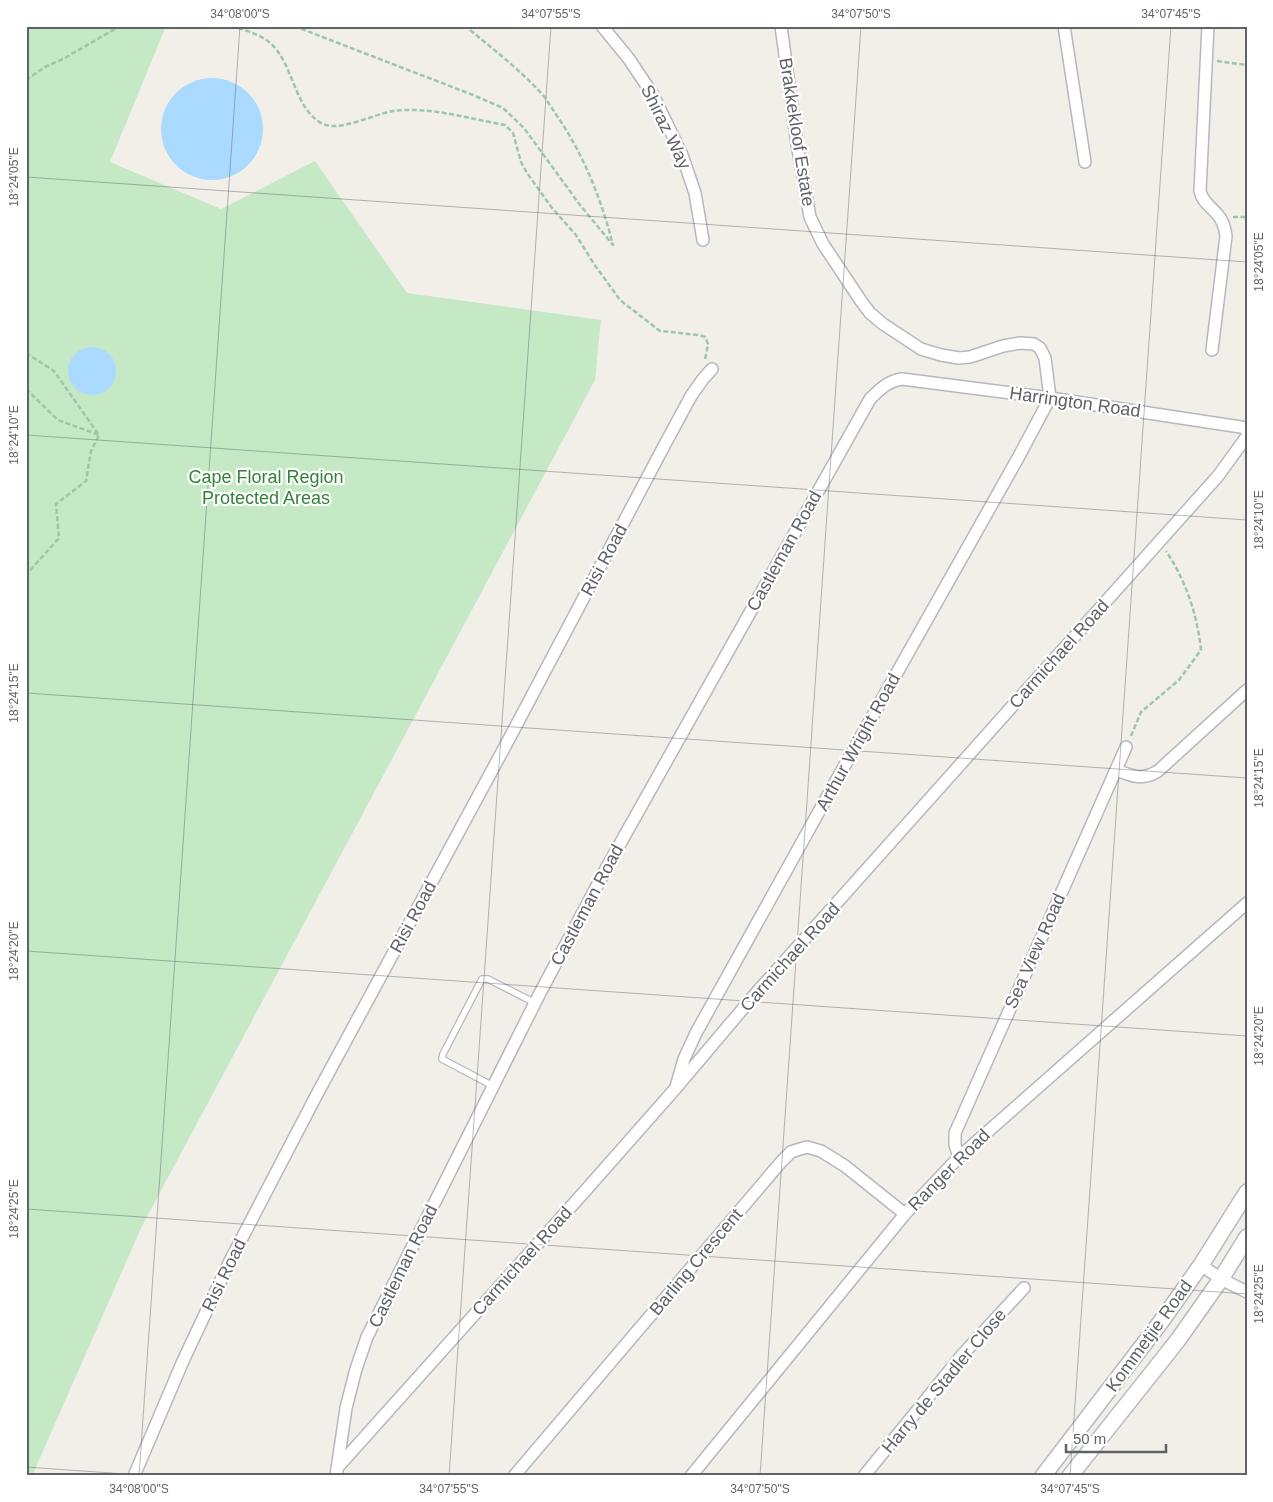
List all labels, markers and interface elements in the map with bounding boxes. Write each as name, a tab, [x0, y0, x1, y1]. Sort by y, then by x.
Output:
text: 34°08'00"S	[210, 7, 270, 21]
text: 34°07'55"S	[521, 7, 581, 21]
text: 34°07'50"S	[831, 7, 891, 21]
text: 34°07'45"S	[1141, 7, 1201, 21]
street label: Brakkekloof Estate	[775, 56, 819, 208]
street label: Shiraz Way	[637, 82, 695, 172]
text: 18°24'05"E	[7, 147, 21, 207]
text: 18°24'05"E	[1252, 232, 1266, 292]
street label: Harrington Road	[1008, 383, 1142, 421]
text: 18°24'10"E	[7, 405, 21, 465]
park label: Cape Floral Region Protected Areas	[188, 467, 344, 508]
street label: Castleman Road	[743, 488, 825, 614]
text: 18°24'10"E	[1252, 490, 1266, 550]
street label: Risi Road	[577, 521, 631, 599]
street label: Carmichael Road	[1005, 596, 1113, 712]
text: 18°24'15"E	[7, 663, 21, 723]
street label: Arthur Wright Road	[812, 670, 904, 814]
text: 18°24'15"E	[1252, 748, 1266, 808]
street label: Castleman Road	[547, 841, 627, 969]
street label: Risi Road	[386, 878, 440, 956]
street label: Sea View Road	[1001, 890, 1069, 1012]
street label: Carmichael Road	[736, 899, 844, 1015]
text: 18°24'20"E	[7, 921, 21, 981]
text: 18°24'20"E	[1252, 1006, 1266, 1066]
street label: Ranger Road	[904, 1125, 994, 1215]
text: 18°24'25"E	[7, 1179, 21, 1239]
street label: Castleman Road	[365, 1201, 441, 1331]
street label: Carmichael Road	[468, 1203, 576, 1319]
street label: Barling Crescent	[646, 1205, 746, 1319]
street label: Risi Road	[198, 1236, 250, 1314]
text: 18°24'25"E	[1252, 1264, 1266, 1324]
street label: Kommetjie Road	[1102, 1276, 1196, 1396]
street label: Harry de Stadler Close	[878, 1305, 1010, 1457]
scale bar	[1066, 1422, 1166, 1454]
text: 50 m	[1073, 1430, 1106, 1447]
text: 34°08'00"S	[109, 1482, 169, 1496]
text: 34°07'55"S	[419, 1482, 479, 1496]
text: 34°07'50"S	[730, 1482, 790, 1496]
text: 34°07'45"S	[1040, 1482, 1100, 1496]

